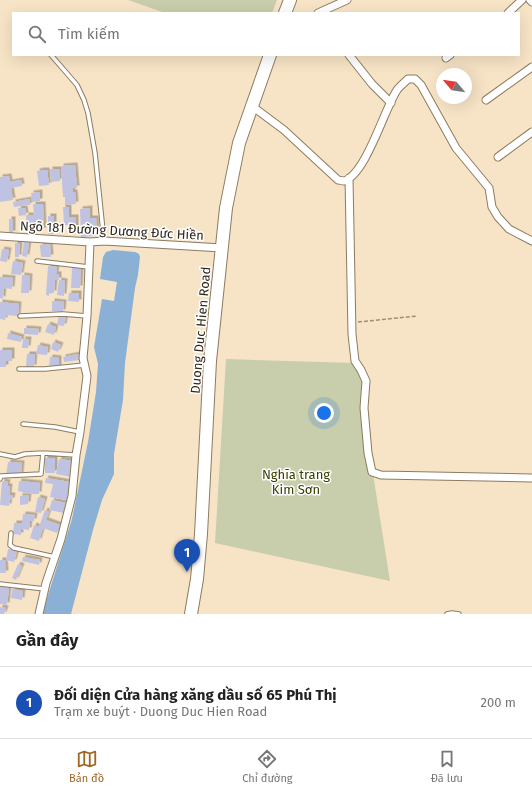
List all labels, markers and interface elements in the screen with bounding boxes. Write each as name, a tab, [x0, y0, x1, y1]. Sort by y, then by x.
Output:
search box	[12, 12, 520, 56]
icon: search	[26, 23, 48, 45]
text: Tìm kiếm	[58, 25, 120, 43]
north arrow	[436, 68, 472, 104]
street label: Ngõ 181 Đường Dương Đức Hiền	[20, 218, 204, 243]
street label: Duong Duc Hien Road	[187, 266, 214, 394]
your location	[314, 403, 334, 423]
park label: Nghĩa trang Kim Sơn	[262, 467, 330, 497]
pin: 1	[174, 539, 200, 572]
text: Gần đây	[16, 630, 78, 651]
text: Đối diện Cửa hàng xăng dầu số 65 Phú Thị	[54, 686, 337, 704]
text: 1	[26, 695, 32, 710]
text: 200 m	[480, 695, 516, 710]
text: Trạm xe buýt · Duong Duc Hien Road	[54, 704, 267, 719]
tab: Bản đồ	[69, 748, 104, 785]
tab: Chỉ đường	[242, 748, 293, 785]
tab: Đã lưu	[431, 748, 463, 785]

